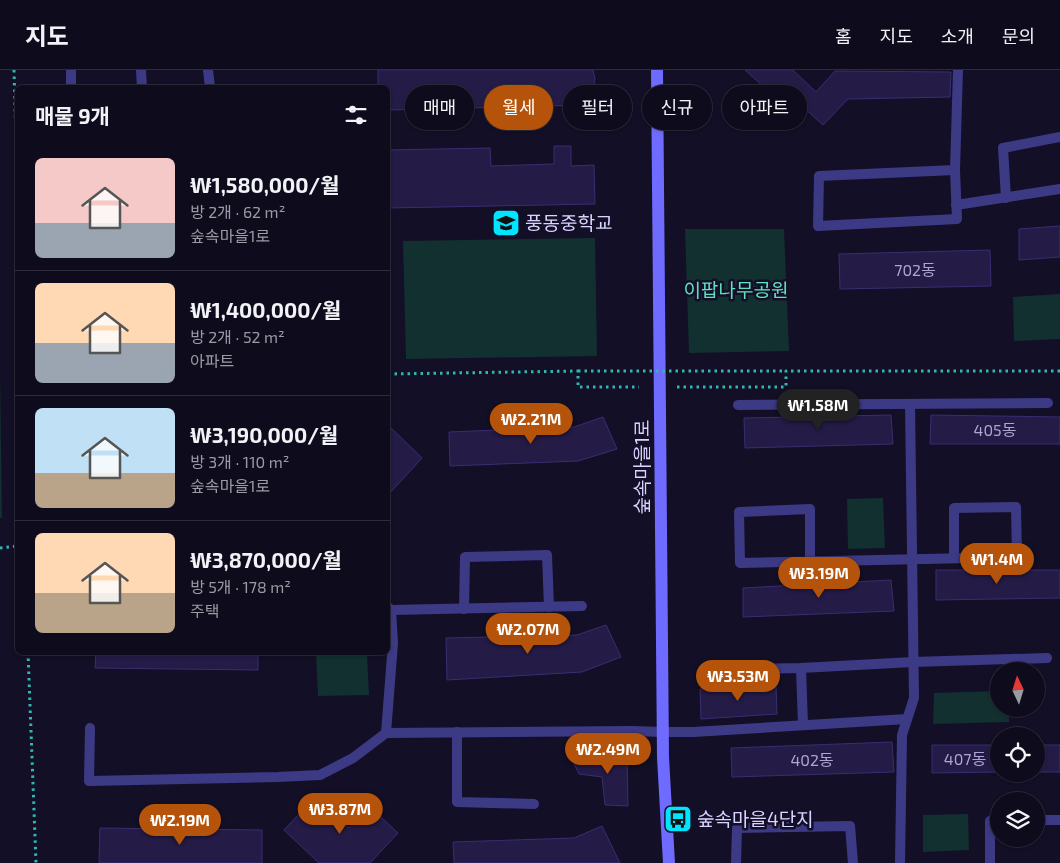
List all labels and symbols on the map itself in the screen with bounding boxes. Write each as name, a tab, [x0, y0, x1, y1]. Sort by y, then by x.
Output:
school or university icon: 풍동중학교	[491, 208, 521, 238]
place label: 풍동중학교	[525, 211, 612, 234]
house number: 702동	[894, 260, 936, 279]
park label: 이팝나무공원	[684, 278, 788, 301]
pin: ₩1.58M	[777, 388, 859, 431]
pin: ₩2.21M	[490, 402, 572, 445]
street label: 숲속마을1로	[630, 420, 653, 514]
house number: 405동	[974, 420, 1017, 439]
pin: ₩1.4M	[962, 542, 1032, 585]
pin: ₩3.19M	[778, 556, 860, 599]
pin: ₩2.07M	[487, 612, 569, 655]
pin: ₩3.53M	[697, 660, 779, 702]
north arrow	[990, 662, 1045, 718]
pin: ₩2.49M	[567, 732, 649, 775]
house number: 407동	[944, 749, 986, 768]
house number: 402동	[790, 750, 834, 769]
pin: ₩3.87M	[299, 792, 381, 835]
pin: ₩2.19M	[139, 804, 221, 846]
bus stop icon: 숲속마을4단지	[663, 804, 693, 834]
place label: 숲속마을4단지	[697, 807, 814, 830]

